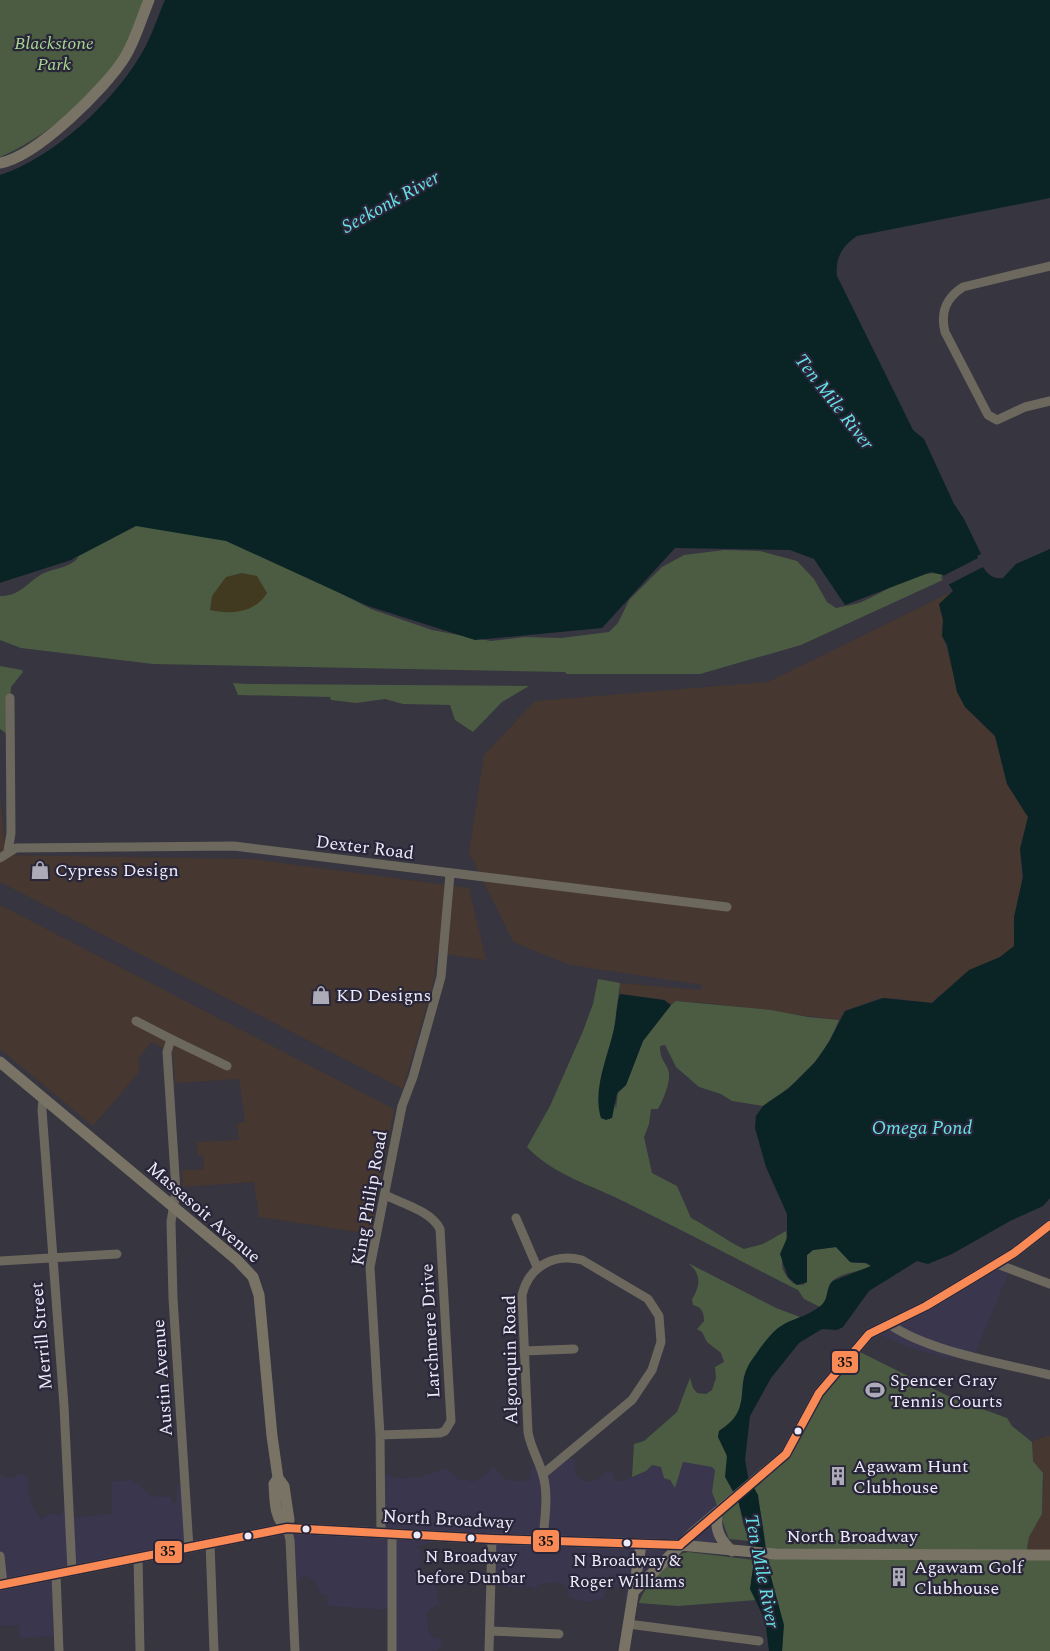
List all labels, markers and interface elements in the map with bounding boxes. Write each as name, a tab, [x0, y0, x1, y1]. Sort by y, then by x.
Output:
park label: Blackstone Park	[14, 30, 94, 78]
water label: Seekonk River	[336, 163, 446, 241]
water label: Ten Mile River	[787, 348, 881, 457]
street label: Dexter Road	[314, 828, 416, 867]
place label: Cypress Design	[55, 857, 179, 884]
shop icon: Cypress Design	[29, 859, 51, 881]
place label: KD Designs	[336, 982, 431, 1009]
shop icon: KD Designs	[310, 984, 332, 1006]
water label: Omega Pond	[872, 1114, 972, 1143]
street label: King Philip Road	[344, 1128, 395, 1268]
street label: Massasoit Avenue	[141, 1155, 267, 1270]
street label: Larchmere Drive	[413, 1263, 448, 1399]
street label: Merrill Street	[23, 1281, 60, 1391]
street label: Algonquin Road	[496, 1295, 525, 1425]
street label: Austin Avenue	[145, 1319, 180, 1437]
line badge: 35	[831, 1350, 859, 1374]
text: 35	[837, 1352, 853, 1373]
place label: Spencer Gray Tennis Courts	[890, 1367, 1003, 1415]
sports icon: Spencer Gray Tennis Courts	[864, 1379, 886, 1401]
unlabelled marker	[793, 1426, 803, 1436]
place label: Agawam Hunt Clubhouse	[853, 1453, 968, 1501]
building icon: Agawam Hunt Clubhouse	[827, 1465, 849, 1487]
street label: North Broadway	[382, 1503, 516, 1536]
water label: Ten Mile River	[736, 1512, 787, 1631]
street label: North Broadway	[786, 1523, 919, 1550]
unlabelled marker	[301, 1524, 311, 1534]
line badge: 35	[532, 1529, 560, 1553]
unlabelled marker	[412, 1530, 422, 1540]
unlabelled marker	[243, 1531, 253, 1541]
text: 35	[538, 1531, 554, 1552]
marker: N Broadway before Dunbar	[466, 1533, 476, 1543]
marker: N Broadway & Roger Williams	[622, 1538, 632, 1548]
line badge: 35	[154, 1540, 183, 1564]
text: 35	[160, 1541, 176, 1562]
place label: N Broadway before Dunbar	[416, 1544, 526, 1591]
place label: N Broadway & Roger Williams	[569, 1548, 685, 1595]
place label: Agawam Golf Clubhouse	[914, 1554, 1025, 1602]
building icon: Agawam Golf Clubhouse	[888, 1566, 910, 1588]

